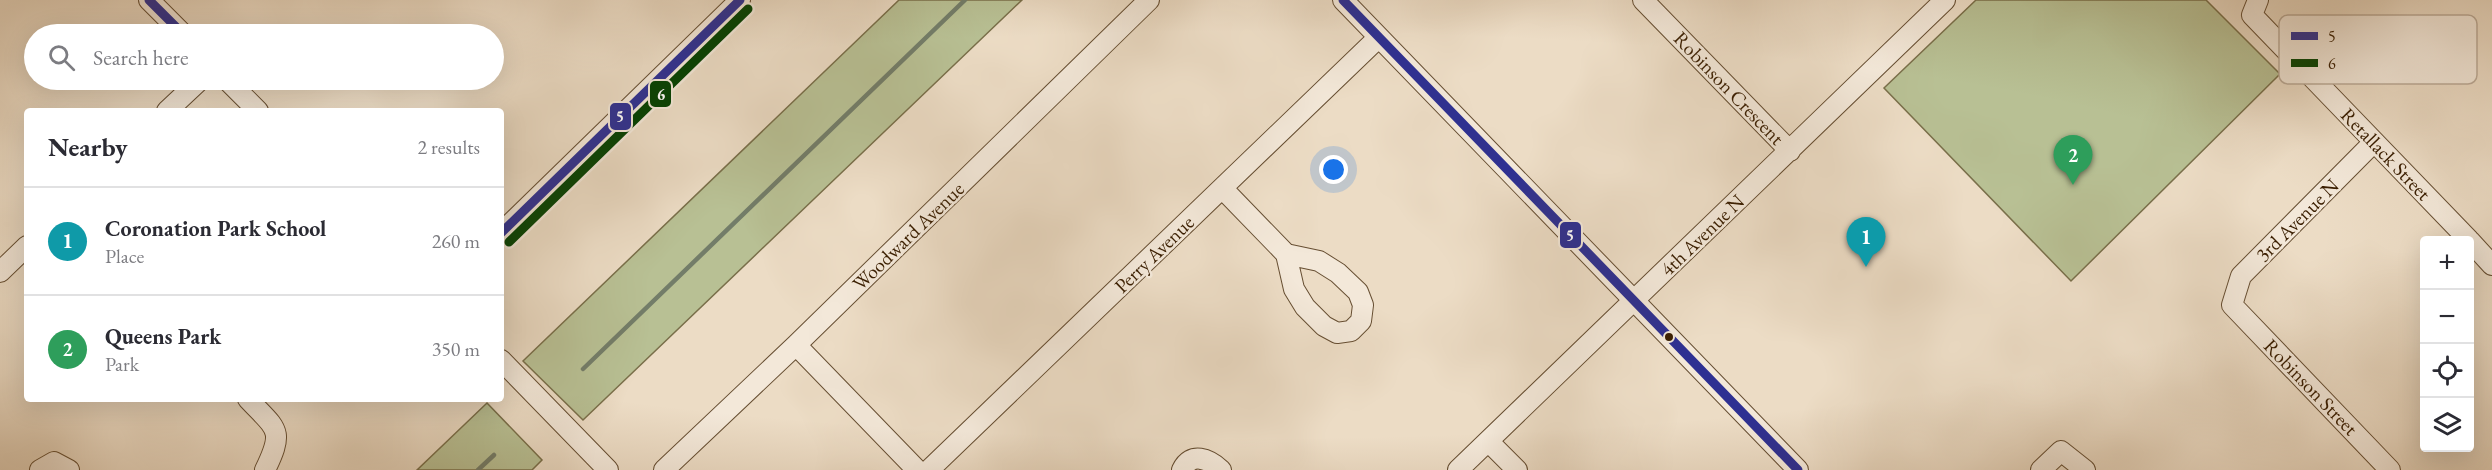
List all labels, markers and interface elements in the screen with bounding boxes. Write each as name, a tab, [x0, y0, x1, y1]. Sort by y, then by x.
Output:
legend	[2279, 15, 2477, 84]
search box	[24, 24, 504, 90]
street label: Robinson Crescent	[1668, 26, 1790, 151]
text: 5	[2328, 26, 2336, 47]
icon: search	[45, 41, 78, 74]
text: Search here	[93, 43, 188, 72]
text: 6	[2328, 53, 2336, 74]
line badge: 6	[649, 80, 672, 108]
text: 6	[657, 84, 666, 105]
line badge: 5	[609, 102, 632, 131]
street label: Retallack Street	[2335, 102, 2437, 206]
text: 5	[616, 106, 624, 127]
text: Nearby	[48, 130, 128, 164]
text: 2 results	[417, 134, 480, 160]
pin: 2	[2054, 136, 2092, 185]
your location	[1319, 155, 1348, 184]
street label: 3rd Avenue N	[2250, 173, 2344, 267]
street label: Woodward Avenue	[847, 176, 970, 296]
street label: 4th Avenue N	[1654, 188, 1750, 282]
street label: Perry Avenue	[1109, 209, 1200, 299]
text: Coronation Park School	[105, 214, 326, 243]
pin: 1	[1846, 218, 1886, 267]
line badge: 5	[1559, 221, 1582, 249]
text: 5	[1566, 225, 1574, 246]
text: 1	[62, 228, 73, 254]
text: 260 m	[432, 228, 480, 254]
map controls	[2420, 236, 2474, 452]
button: +	[2420, 236, 2474, 290]
text: Place	[105, 243, 144, 269]
button: −	[2420, 290, 2474, 344]
text: Queens Park	[105, 322, 221, 351]
unlabelled marker	[1663, 331, 1675, 343]
street label: Robinson Street	[2258, 333, 2364, 441]
text: 2	[62, 336, 73, 362]
text: 350 m	[432, 336, 480, 362]
button: locate	[2420, 344, 2474, 398]
text: Park	[105, 351, 139, 377]
button: layers	[2420, 398, 2474, 452]

